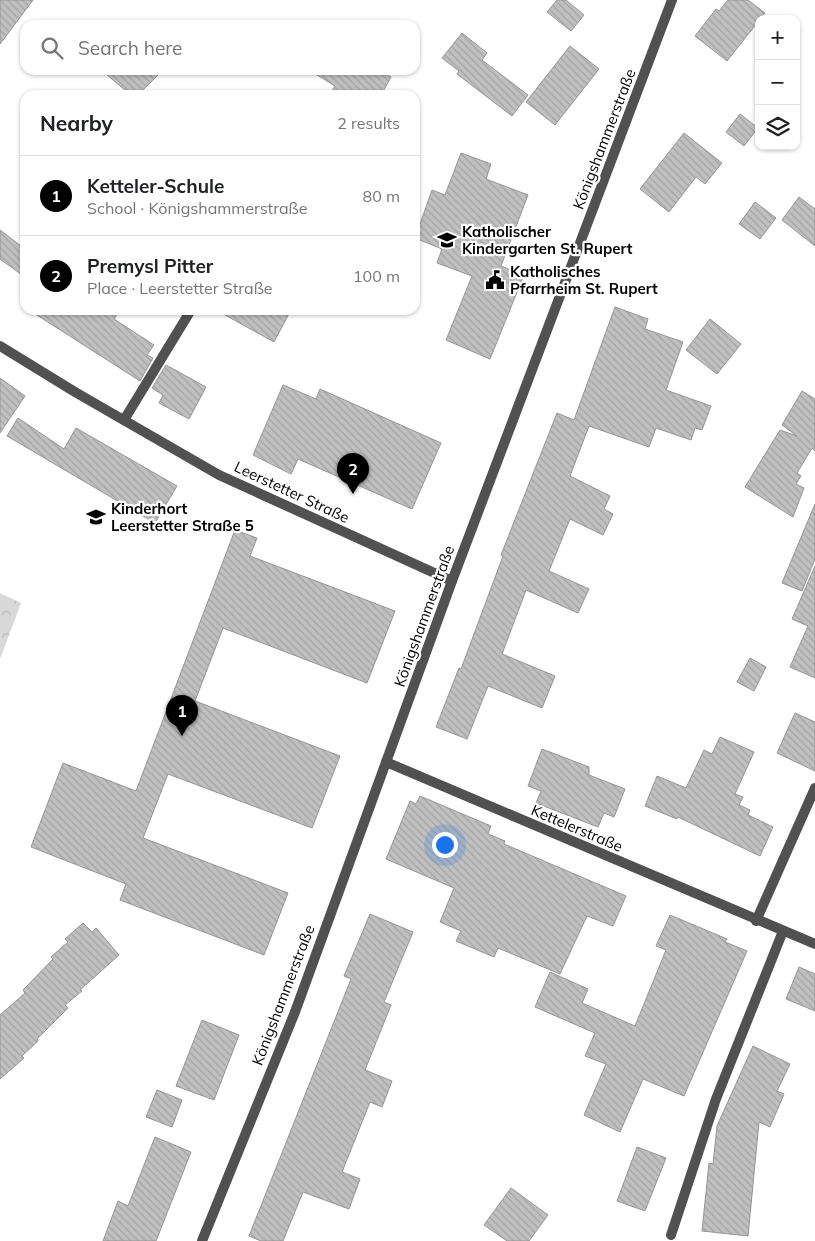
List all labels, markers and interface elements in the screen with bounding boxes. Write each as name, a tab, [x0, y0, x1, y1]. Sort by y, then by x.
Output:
map controls	[755, 15, 800, 150]
button: +	[755, 15, 800, 60]
search box	[20, 20, 420, 75]
icon: search	[38, 34, 66, 62]
text: Search here	[78, 36, 182, 60]
button: −	[755, 60, 800, 105]
street label: Königshammerstraße	[568, 66, 640, 212]
button: layers	[755, 105, 800, 150]
text: Nearby	[40, 110, 113, 136]
text: 2 results	[337, 113, 400, 133]
text: Ketteler-Schule	[87, 174, 224, 198]
text: 1	[51, 186, 61, 206]
text: 80 m	[363, 186, 400, 206]
text: School · Königshammerstraße	[87, 198, 307, 218]
place label: Katholischer Kindergarten St. Rupert	[462, 222, 633, 258]
school or university icon: Katholischer Kindergarten St. Rupert	[436, 229, 458, 251]
text: Premysl Pitter	[87, 254, 213, 278]
place label: Katholisches Pfarrheim St. Rupert	[510, 262, 658, 298]
text: 2	[51, 266, 61, 286]
text: 100 m	[353, 266, 400, 286]
public building icon: Katholisches Pfarrheim St. Rupert	[484, 269, 506, 291]
text: Place · Leerstetter Straße	[87, 278, 273, 298]
pin: 2	[337, 453, 369, 494]
street label: Leerstetter Straße	[231, 457, 353, 527]
place label: Kinderhort Leerstetter Straße 5	[111, 499, 254, 535]
school or university icon: Kinderhort Leerstetter Straße 5	[85, 506, 107, 528]
street label: Königshammerstraße	[390, 543, 458, 689]
pin: 1	[166, 695, 198, 736]
street label: Kettelerstraße	[528, 800, 626, 856]
your location	[432, 832, 458, 858]
street label: Königshammerstraße	[247, 922, 319, 1068]

